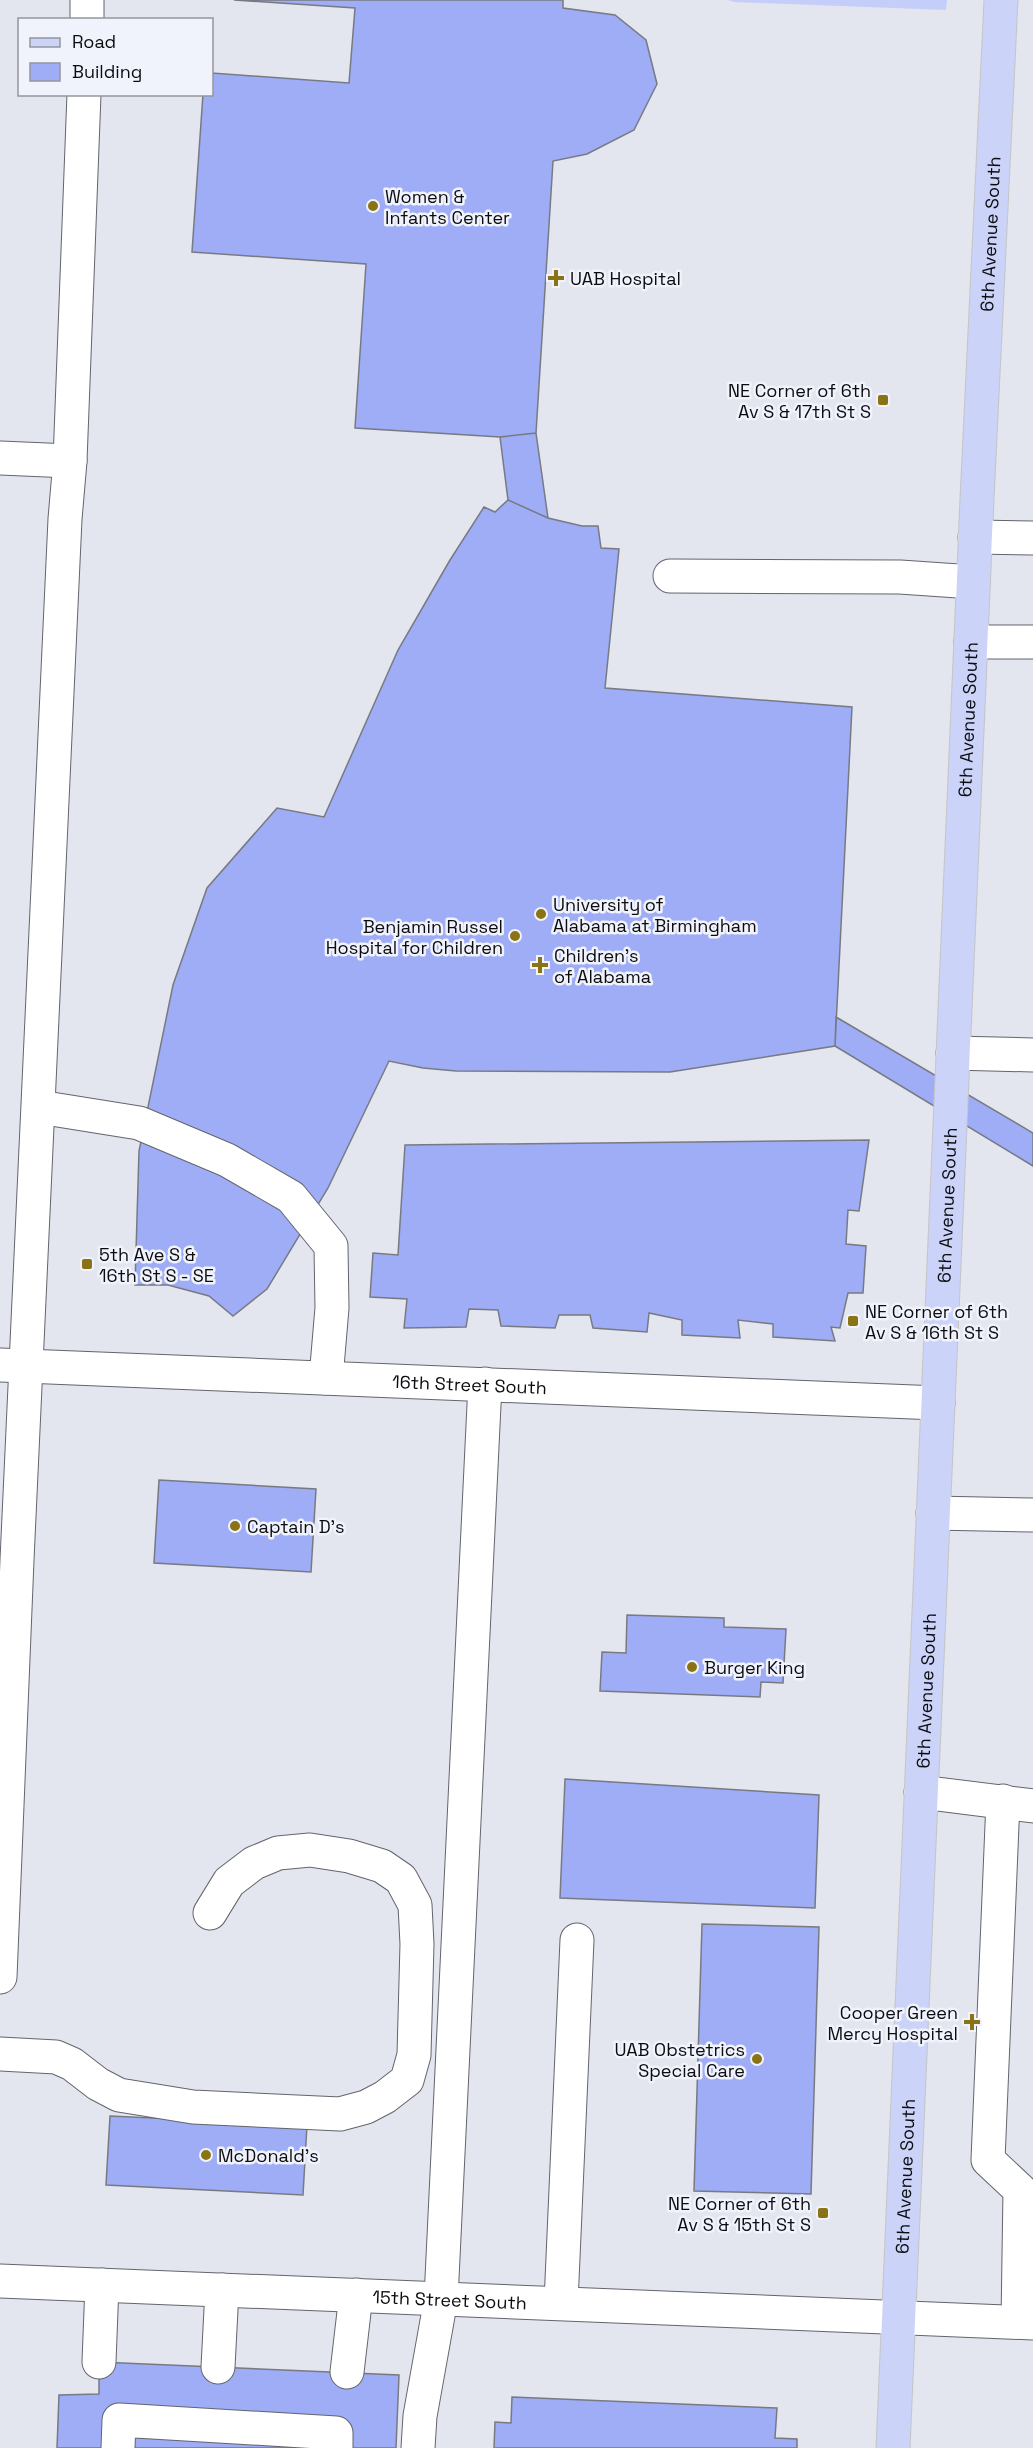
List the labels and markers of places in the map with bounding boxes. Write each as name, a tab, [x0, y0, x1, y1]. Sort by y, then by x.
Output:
place label: Women & Infants Center	[385, 185, 510, 229]
marker: Women & Infants Center	[366, 199, 380, 213]
place label: UAB Hospital	[570, 267, 681, 290]
marker: UAB Hospital	[547, 269, 565, 287]
place label: NE Corner of 6th Av S & 17th St S	[728, 379, 871, 423]
marker: NE Corner of 6th Av S & 17th St S	[876, 393, 890, 407]
place label: University of Alabama at Birmingham	[553, 893, 757, 937]
marker: University of Alabama at Birmingham	[534, 907, 548, 921]
place label: Benjamin Russel Hospital for Children	[326, 915, 503, 959]
marker: Benjamin Russel Hospital for Children	[508, 929, 522, 943]
place label: Children's of Alabama	[554, 944, 651, 988]
marker: Children's of Alabama	[531, 956, 549, 974]
place label: 5th Ave S & 16th St S - SE	[99, 1243, 214, 1287]
marker: 5th Ave S & 16th St S - SE	[80, 1257, 94, 1271]
place label: NE Corner of 6th Av S & 16th St S	[865, 1300, 1008, 1344]
marker: NE Corner of 6th Av S & 16th St S	[846, 1314, 860, 1328]
place label: Captain D's	[247, 1515, 345, 1538]
marker: Captain D's	[228, 1519, 242, 1533]
place label: Burger King	[704, 1656, 805, 1679]
marker: Burger King	[685, 1660, 699, 1674]
place label: Cooper Green Mercy Hospital	[827, 2001, 958, 2045]
marker: Cooper Green Mercy Hospital	[963, 2013, 981, 2031]
place label: UAB Obstetrics Special Care	[614, 2038, 745, 2082]
marker: UAB Obstetrics Special Care	[750, 2052, 764, 2066]
place label: McDonald's	[218, 2144, 319, 2167]
marker: McDonald's	[199, 2148, 213, 2162]
place label: NE Corner of 6th Av S & 15th St S	[668, 2192, 811, 2236]
marker: NE Corner of 6th Av S & 15th St S	[816, 2206, 830, 2220]

